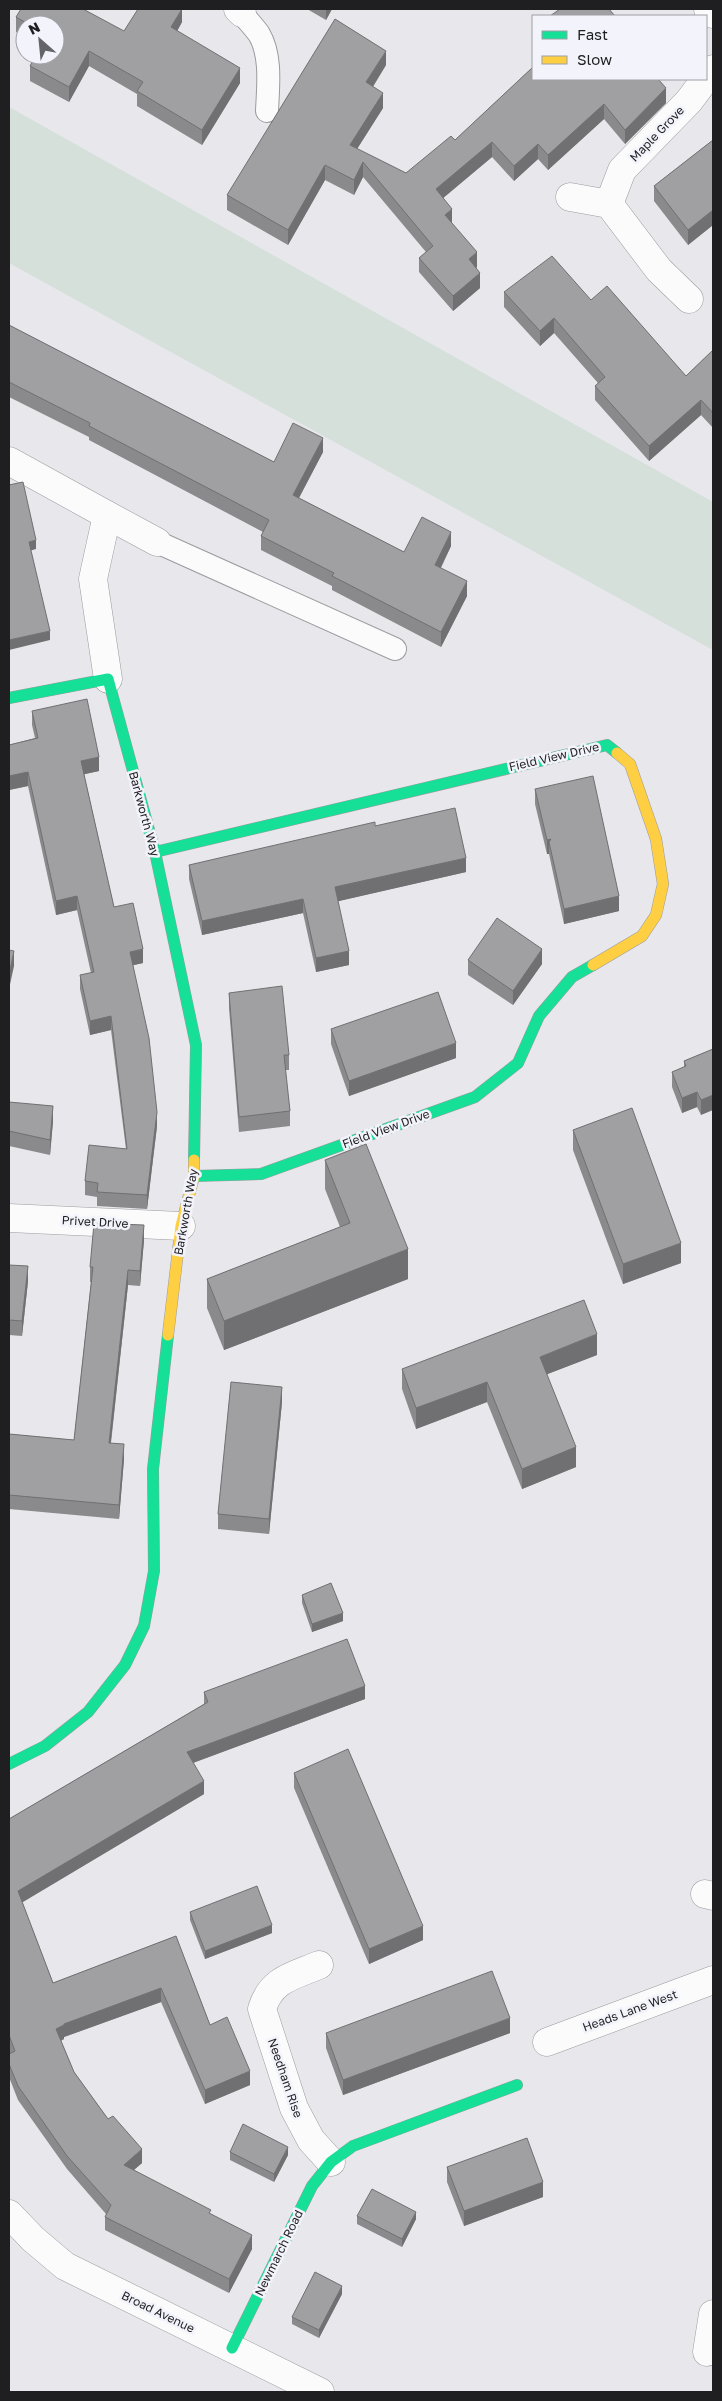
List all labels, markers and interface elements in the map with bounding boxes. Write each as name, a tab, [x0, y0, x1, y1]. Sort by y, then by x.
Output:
north arrow	[15, 15, 65, 65]
legend	[532, 15, 707, 80]
text: N	[25, 18, 42, 38]
text: Fast	[577, 25, 608, 43]
text: Slow	[577, 50, 612, 68]
street label: Maple Grove	[626, 103, 687, 165]
street label: Field View Drive	[507, 739, 600, 774]
street label: Barkworth Way	[126, 770, 163, 858]
street label: Field View Drive	[340, 1106, 432, 1151]
street label: Barkworth Way	[171, 1167, 201, 1256]
street label: Privet Drive	[61, 1212, 129, 1231]
street label: Heads Lane West	[580, 1986, 679, 2035]
street label: Needham Rise	[265, 2036, 306, 2120]
street label: Newmarch Road	[251, 2207, 306, 2298]
street label: Broad Avenue	[119, 2287, 197, 2336]

